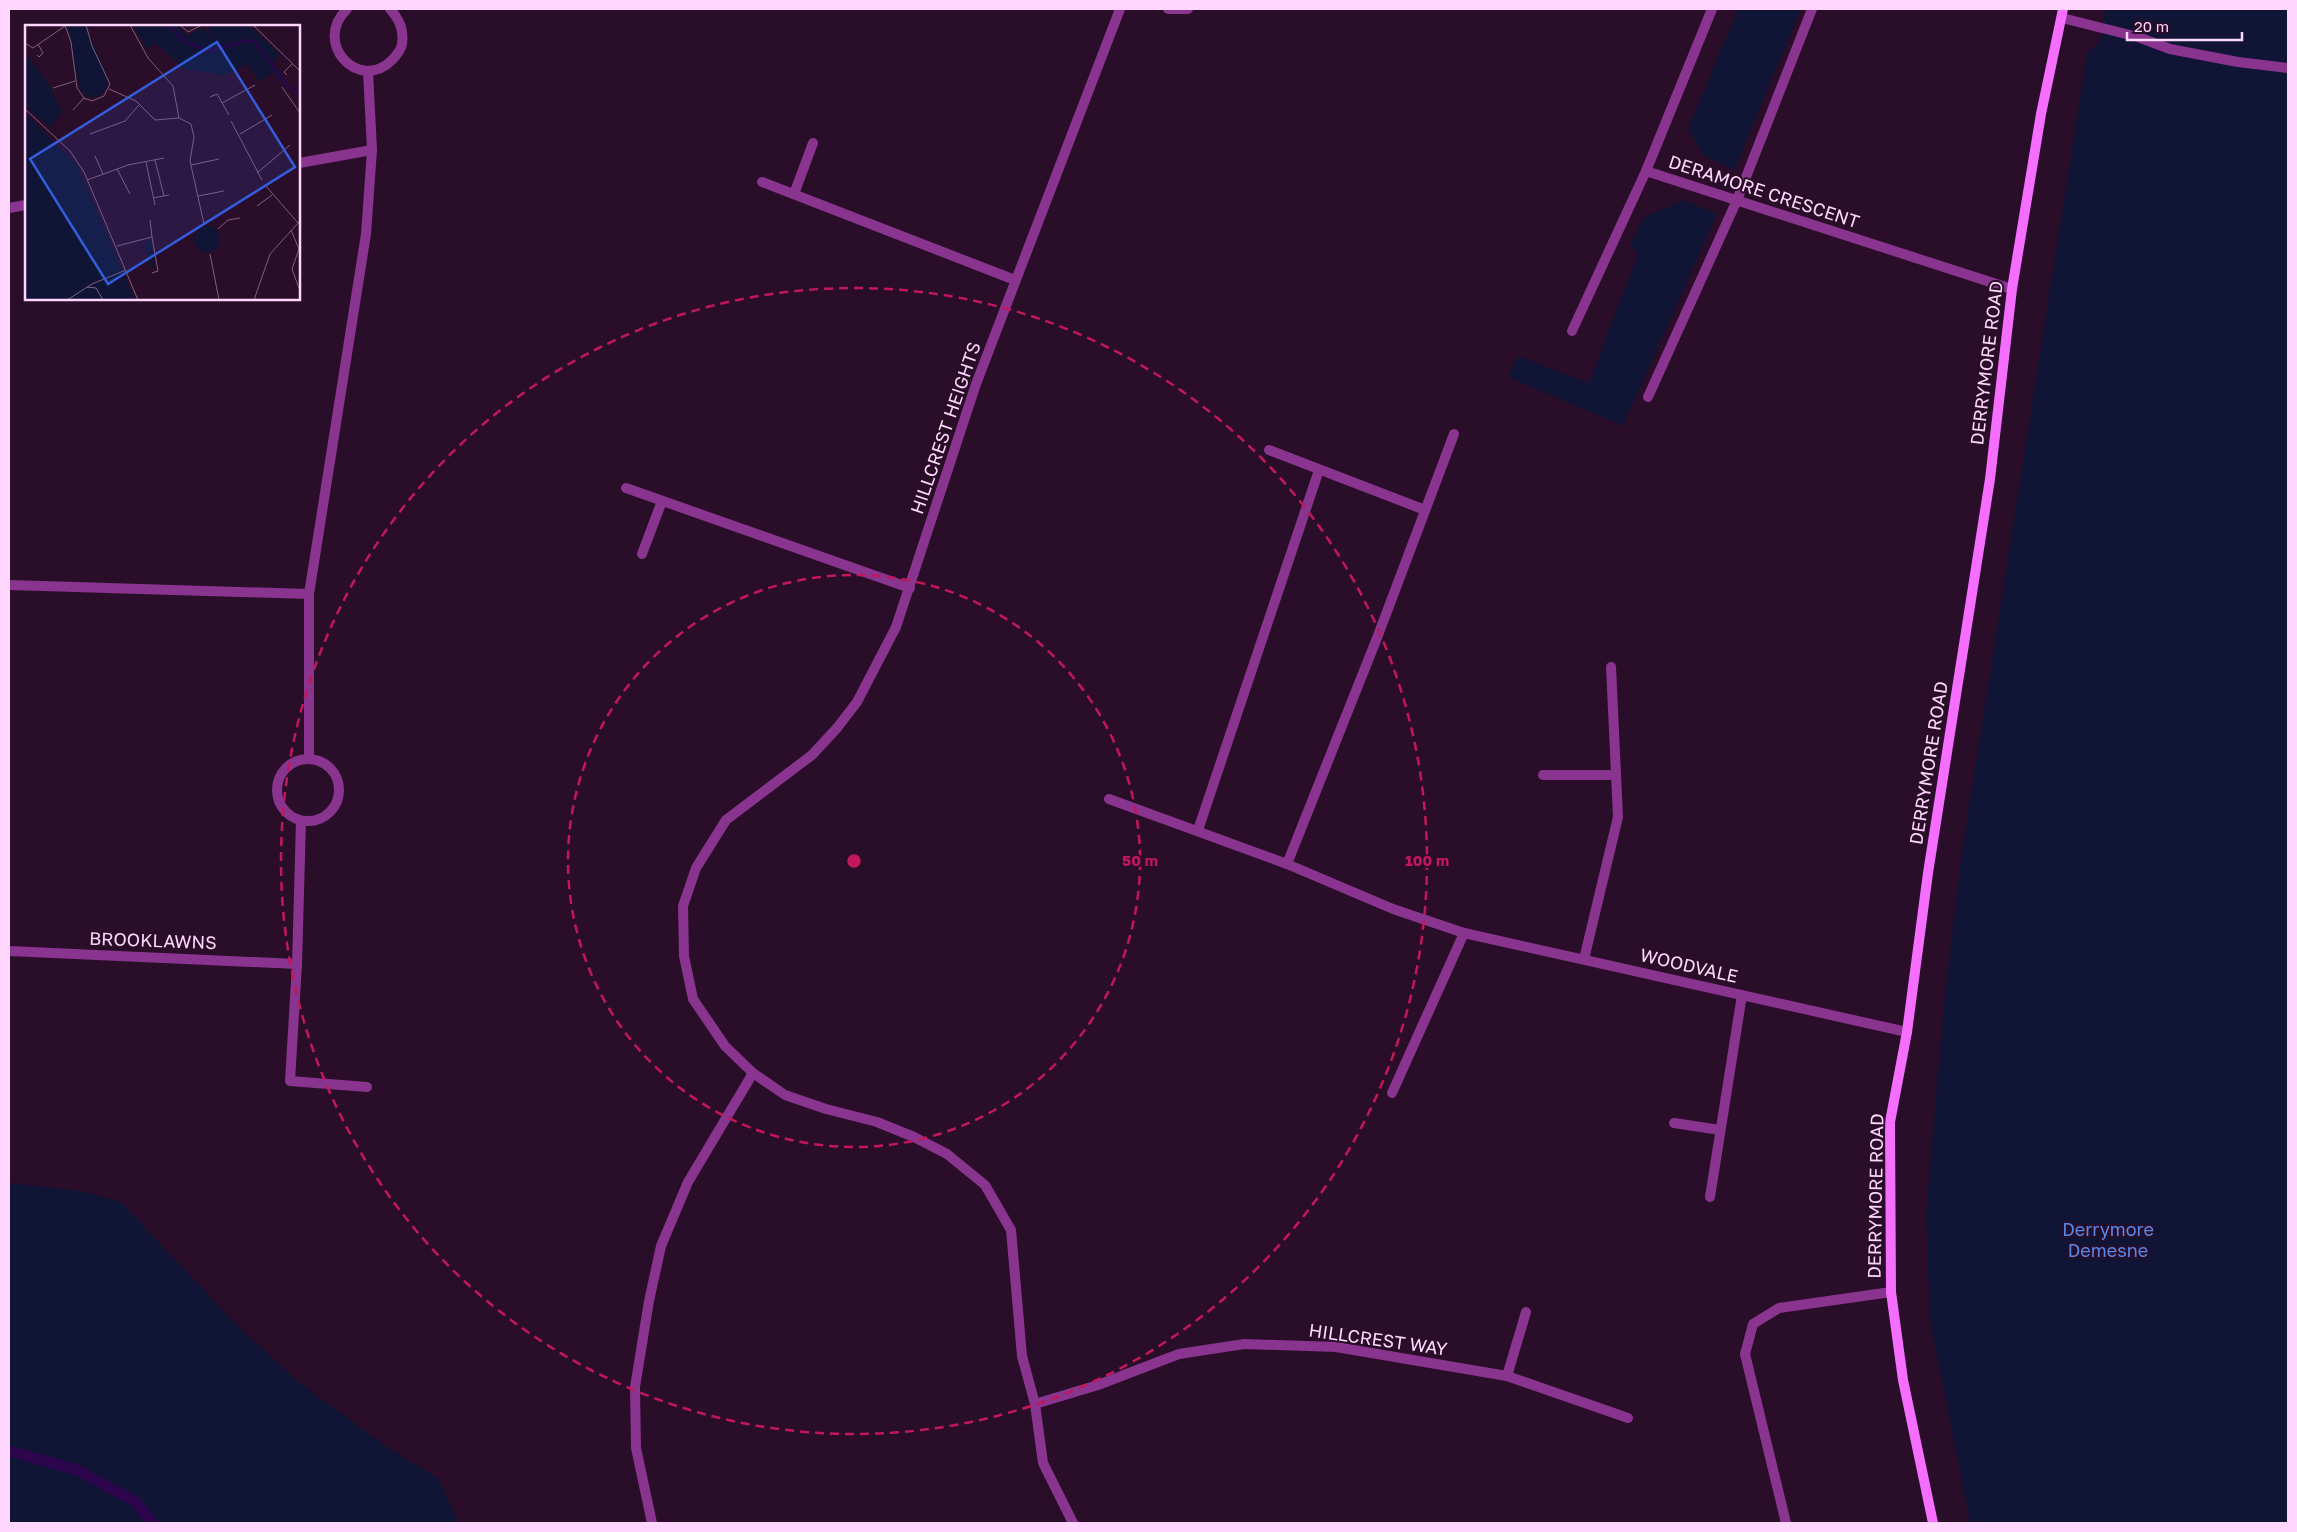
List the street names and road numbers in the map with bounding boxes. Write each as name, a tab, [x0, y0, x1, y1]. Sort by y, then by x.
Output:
street label: DERAMORE CRESCENT	[1666, 150, 1863, 232]
street label: DERRYMORE ROAD	[1965, 279, 2007, 446]
street label: HILLCREST HEIGHTS	[905, 339, 985, 517]
street label: DERRYMORE ROAD	[1904, 679, 1952, 846]
street label: BROOKLAWNS	[89, 927, 217, 953]
street label: WOODVALE	[1638, 943, 1740, 987]
street label: DERRYMORE ROAD	[1863, 1113, 1887, 1279]
street label: HILLCREST WAY	[1307, 1318, 1449, 1360]

